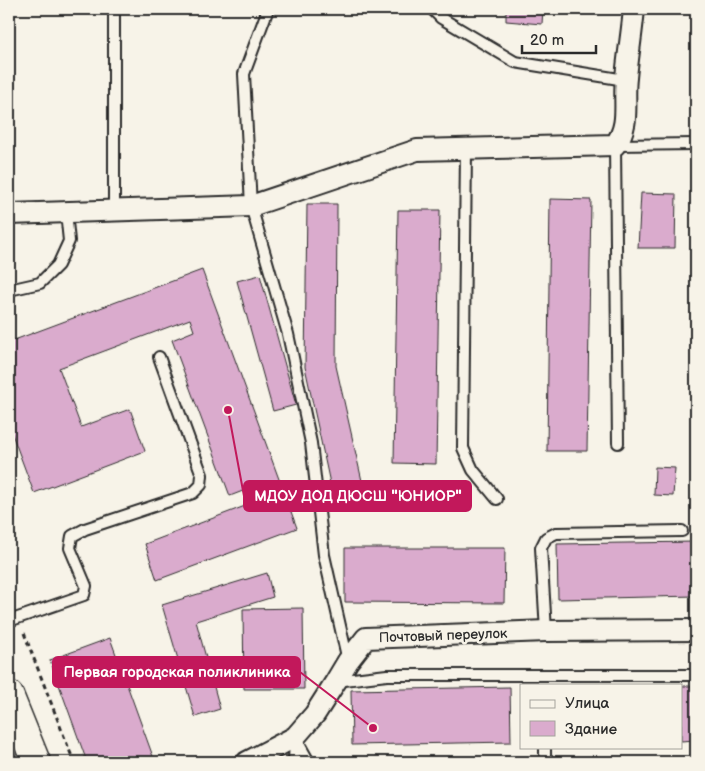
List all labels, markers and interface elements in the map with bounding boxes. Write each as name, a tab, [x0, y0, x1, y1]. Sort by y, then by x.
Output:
scale bar	[522, 22, 596, 54]
text: 20 m	[530, 31, 564, 50]
callout: МДОУ ДОД ДЮСШ "ЮНИОР"	[244, 481, 471, 511]
text: МДОУ ДОД ДЮСШ "ЮНИОР"	[254, 487, 462, 506]
street label: Почтовый переулок	[379, 625, 508, 646]
callout: Первая городская поликлиника	[53, 657, 300, 687]
text: Первая городская поликлиника	[63, 663, 291, 682]
legend	[520, 684, 682, 748]
text: Улица	[565, 694, 610, 713]
text: Здание	[565, 720, 617, 739]

